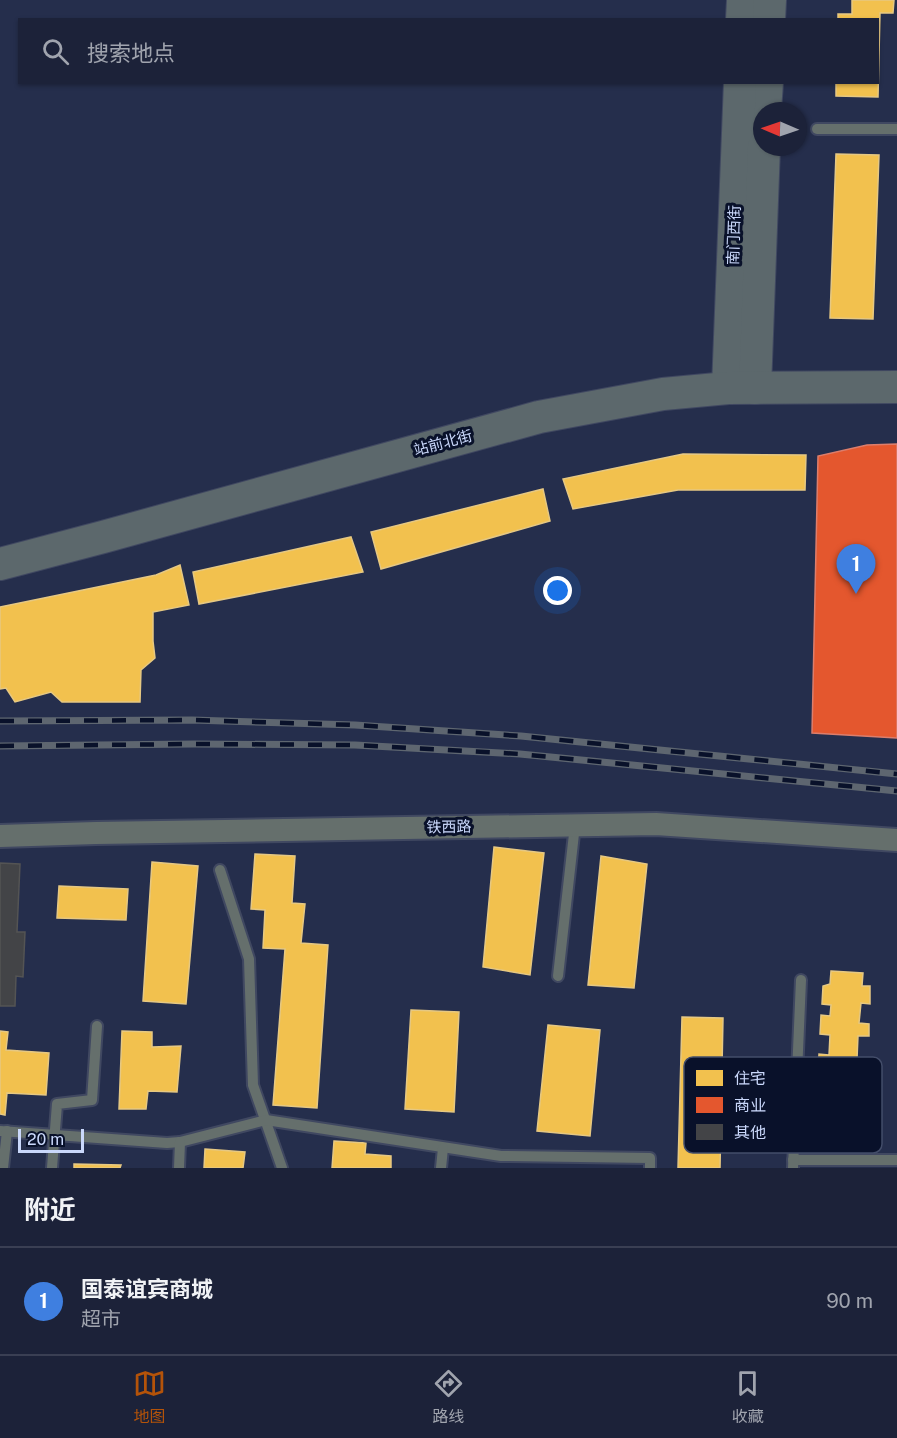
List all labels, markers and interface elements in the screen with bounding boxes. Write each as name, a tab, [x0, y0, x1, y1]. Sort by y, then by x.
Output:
search box	[18, 18, 879, 84]
icon: search	[39, 35, 72, 68]
text: 搜索地点	[87, 40, 175, 66]
north arrow	[753, 102, 807, 156]
street label: 南门西街	[724, 205, 743, 265]
street label: 站前北街	[412, 427, 474, 458]
pin: 1	[836, 544, 876, 594]
your location	[543, 576, 572, 605]
street label: 铁西路	[426, 818, 472, 835]
legend	[684, 1057, 882, 1153]
text: 住宅	[734, 1069, 766, 1088]
text: 商业	[734, 1096, 766, 1115]
text: 其他	[734, 1123, 766, 1142]
scale bar	[18, 1126, 84, 1154]
text: 20 m	[27, 1130, 64, 1149]
text: 附近	[24, 1194, 76, 1225]
text: 国泰谊宾商城	[81, 1276, 213, 1302]
text: 1	[39, 1289, 48, 1313]
text: 90 m	[826, 1289, 873, 1313]
text: 超市	[81, 1307, 121, 1331]
tab: 地图	[133, 1367, 166, 1427]
tab: 路线	[432, 1367, 465, 1427]
tab: 收藏	[731, 1367, 764, 1427]

